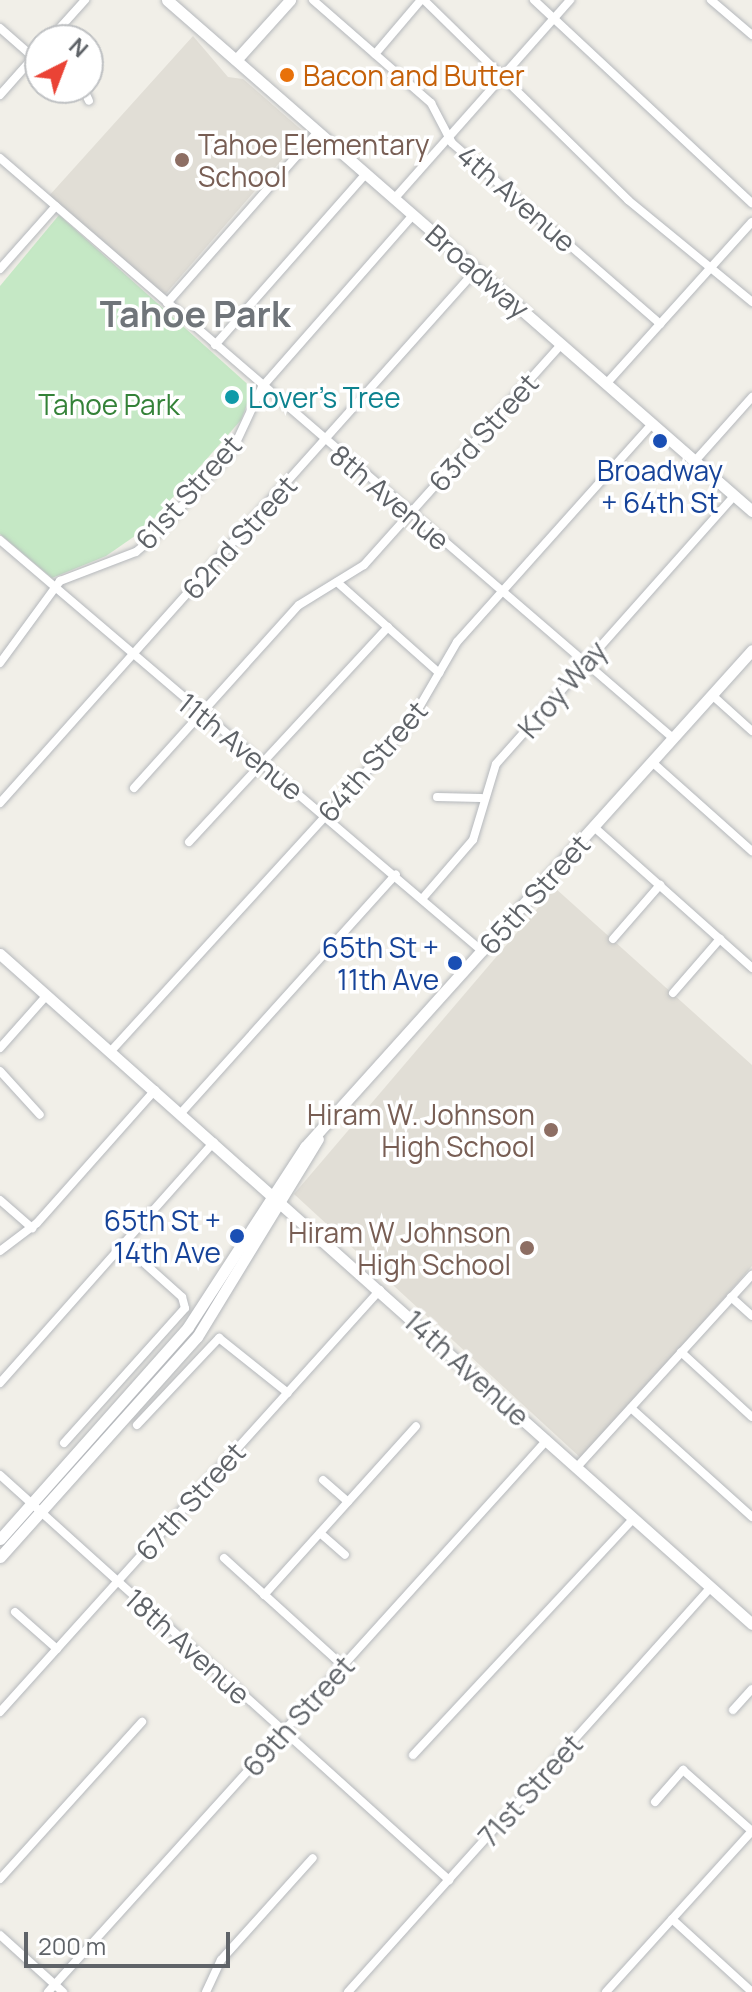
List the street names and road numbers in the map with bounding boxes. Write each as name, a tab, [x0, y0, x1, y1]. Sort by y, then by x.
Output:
street label: 4th Avenue	[451, 137, 583, 259]
street label: Broadway	[420, 217, 536, 325]
street label: 63rd Street	[421, 366, 545, 498]
street label: 61st Street	[128, 428, 248, 556]
street label: 8th Avenue	[323, 437, 457, 557]
street label: 62nd Street	[175, 468, 303, 606]
street label: Kroy Way	[511, 634, 613, 744]
street label: 11th Avenue	[172, 685, 310, 807]
street label: 64th Street	[310, 694, 434, 828]
street label: 65th Street	[472, 827, 596, 961]
street label: 14th Avenue	[398, 1303, 536, 1433]
street label: 67th Street	[128, 1435, 252, 1567]
street label: 18th Avenue	[119, 1581, 257, 1711]
street label: 69th Street	[235, 1649, 361, 1783]
street label: 71st Street	[471, 1727, 589, 1853]

